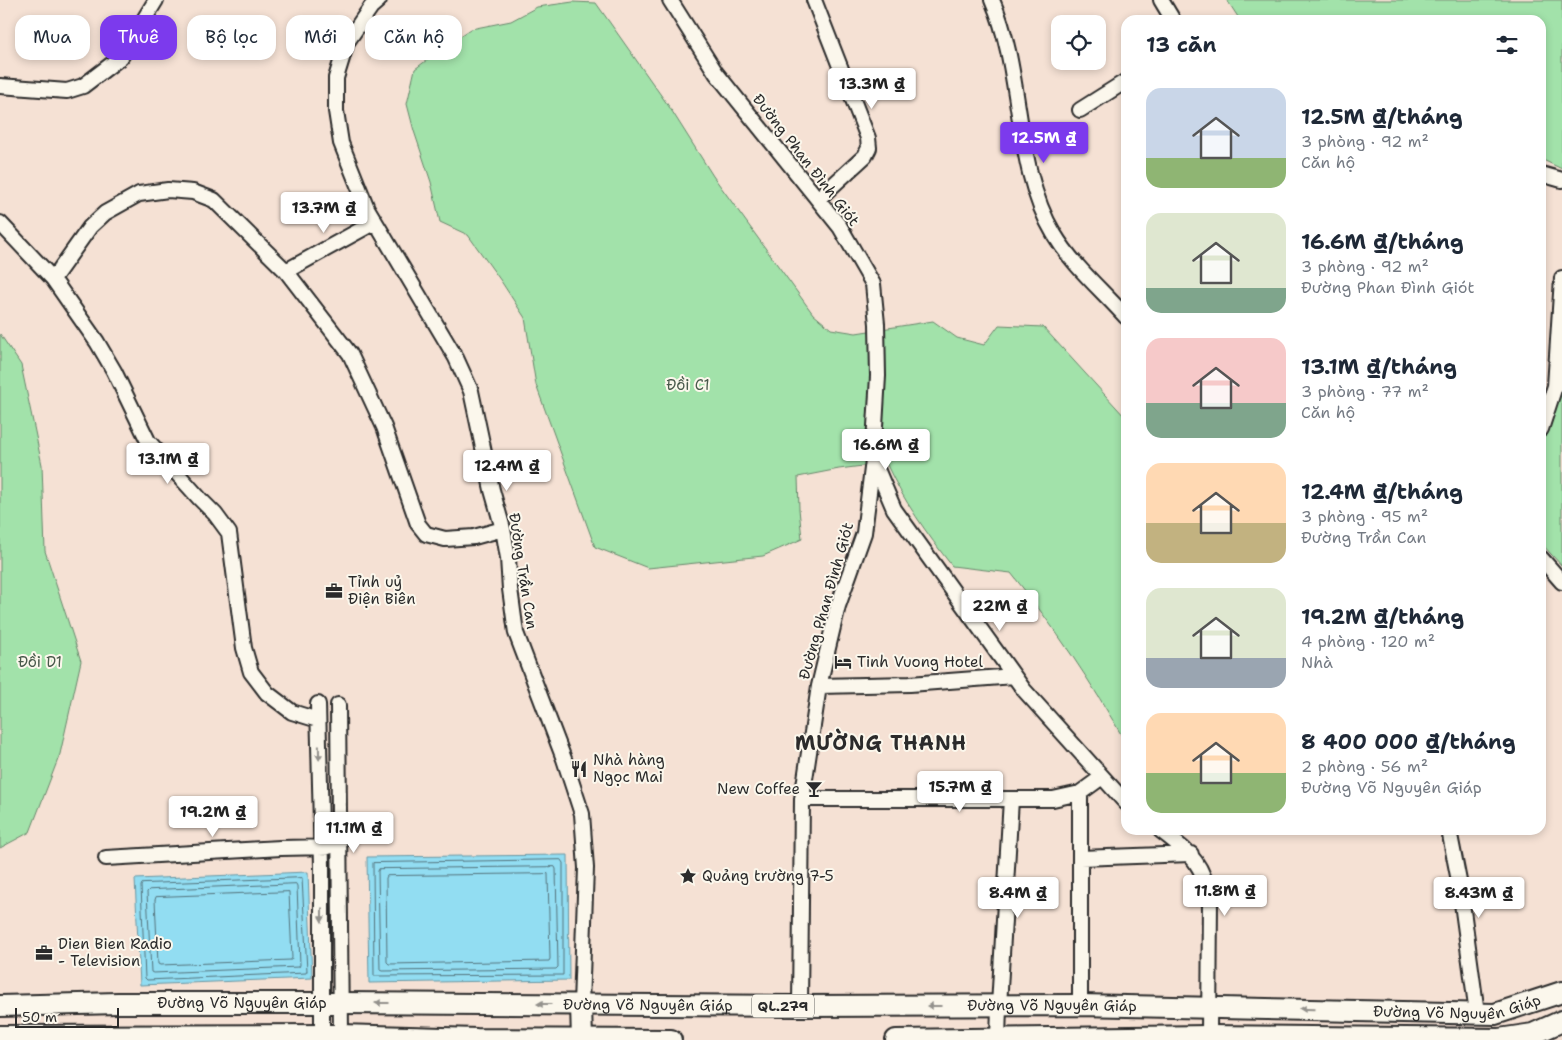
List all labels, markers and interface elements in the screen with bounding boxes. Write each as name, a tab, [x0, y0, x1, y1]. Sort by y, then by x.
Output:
chip: Mua	[15, 15, 90, 60]
chip: Thuê	[100, 15, 177, 60]
chip: Bộ lọc	[187, 15, 276, 60]
chip: Mới	[286, 15, 355, 60]
chip: Căn hộ	[365, 15, 462, 60]
map controls	[1051, 15, 1106, 70]
button: locate	[1051, 15, 1106, 70]
text: 13 căn	[1146, 31, 1216, 59]
icon: filters	[1493, 31, 1521, 59]
pin: 13.3M ₫	[826, 68, 918, 110]
text: 13.3M ₫	[839, 73, 905, 94]
street label: Đường Phan Đình Giót	[748, 90, 864, 230]
text: 12.5M ₫/tháng	[1301, 103, 1463, 131]
icon: home	[1186, 108, 1246, 168]
pin: 12.5M ₫	[998, 121, 1090, 164]
text: 12.5M ₫	[1011, 127, 1077, 148]
text: 3 phòng · 92 m²	[1301, 131, 1429, 152]
text: Căn hộ	[1301, 152, 1355, 173]
pin: 13.7M ₫	[278, 192, 370, 234]
text: 13.7M ₫	[292, 197, 356, 218]
text: 16.6M ₫/tháng	[1301, 228, 1464, 256]
icon: home	[1186, 233, 1246, 293]
text: 3 phòng · 92 m²	[1301, 256, 1429, 277]
text: Đường Phan Đình Giót	[1301, 277, 1474, 298]
text: 13.1M ₫/tháng	[1301, 353, 1457, 381]
icon: home	[1186, 358, 1246, 418]
park label: Đồi C1	[666, 375, 710, 395]
text: 3 phòng · 77 m²	[1301, 381, 1429, 402]
text: Căn hộ	[1301, 402, 1355, 423]
pin: 16.6M ₫	[840, 428, 932, 471]
text: 16.6M ₫	[853, 434, 919, 455]
pin: 13.1M ₫	[122, 442, 214, 485]
text: 13.1M ₫	[137, 448, 199, 469]
pin: 12.4M ₫	[461, 450, 553, 492]
text: 12.4M ₫	[474, 455, 540, 476]
text: 12.4M ₫/tháng	[1301, 478, 1463, 506]
icon: home	[1186, 483, 1246, 543]
text: 3 phòng · 95 m²	[1301, 506, 1428, 527]
street label: Đường Trần Can	[504, 511, 542, 631]
street label: Đường Phan Đình Giót	[794, 520, 858, 682]
text: Đường Trần Can	[1301, 527, 1426, 548]
place label: Tỉnh uỷ Điện Biên	[348, 572, 415, 609]
office icon: Tỉnh uỷ Điện Biên	[324, 581, 344, 601]
pin: 22M ₫	[965, 590, 1035, 632]
text: 22M ₫	[972, 595, 1028, 616]
text: 19.2M ₫/tháng	[1301, 603, 1464, 631]
icon: home	[1186, 608, 1246, 668]
text: 4 phòng · 120 m²	[1301, 631, 1435, 652]
park label: Đồi D1	[18, 652, 62, 672]
hotel icon: Tinh Vuong Hotel	[833, 652, 853, 672]
place label: Tinh Vuong Hotel	[857, 652, 983, 672]
text: Nhà	[1301, 652, 1333, 673]
district label: MƯỜNG THANH	[795, 728, 967, 756]
text: 8 400 000 ₫/tháng	[1301, 728, 1516, 756]
icon: home	[1186, 733, 1246, 793]
one-way arrow	[315, 745, 323, 761]
place label: Nhà hàng Ngọc Mai	[593, 750, 665, 787]
text: 2 phòng · 56 m²	[1301, 756, 1428, 777]
restaurant icon: Nhà hàng Ngọc Mai	[569, 759, 589, 779]
pin: 15.7M ₫	[914, 770, 1006, 813]
text: 15.7M ₫	[928, 776, 992, 797]
text: Đường Võ Nguyên Giáp	[1301, 777, 1482, 798]
place label: New Coffee	[717, 779, 800, 799]
bar icon: New Coffee	[804, 779, 824, 799]
pin: 19.2M ₫	[167, 796, 259, 838]
text: 19.2M ₫	[180, 801, 246, 822]
pin: 11.1M ₫	[308, 812, 400, 854]
text: 11.1M ₫	[326, 817, 382, 838]
place icon: Quảng trường 7-5	[678, 866, 698, 886]
place label: Quảng trường 7-5	[702, 866, 834, 886]
pin: 11.8M ₫	[1179, 874, 1271, 917]
pin: 8.4M ₫	[977, 876, 1059, 919]
pin: 8.43M ₫	[1433, 876, 1525, 919]
text: 11.8M ₫	[1194, 880, 1256, 901]
text: 8.4M ₫	[989, 882, 1047, 903]
text: 8.43M ₫	[1444, 882, 1514, 903]
one-way arrow	[318, 907, 326, 923]
place label: Dien Bien Radio - Television	[58, 934, 172, 971]
office icon: Dien Bien Radio - Television	[34, 943, 54, 963]
street label: Đường Võ Nguyên Giáp	[1373, 990, 1543, 1024]
street label: Đường Võ Nguyên Giáp	[157, 993, 327, 1013]
street label: Đường Võ Nguyên Giáp	[563, 994, 733, 1016]
road number: QL.279	[752, 994, 814, 1018]
street label: Đường Võ Nguyên Giáp	[967, 995, 1137, 1016]
one-way arrow	[373, 999, 389, 1007]
one-way arrow	[536, 1000, 552, 1008]
one-way arrow	[926, 1002, 942, 1010]
scale bar	[15, 1005, 119, 1028]
one-way arrow	[1298, 1005, 1314, 1013]
text: 50 m	[22, 1008, 57, 1026]

